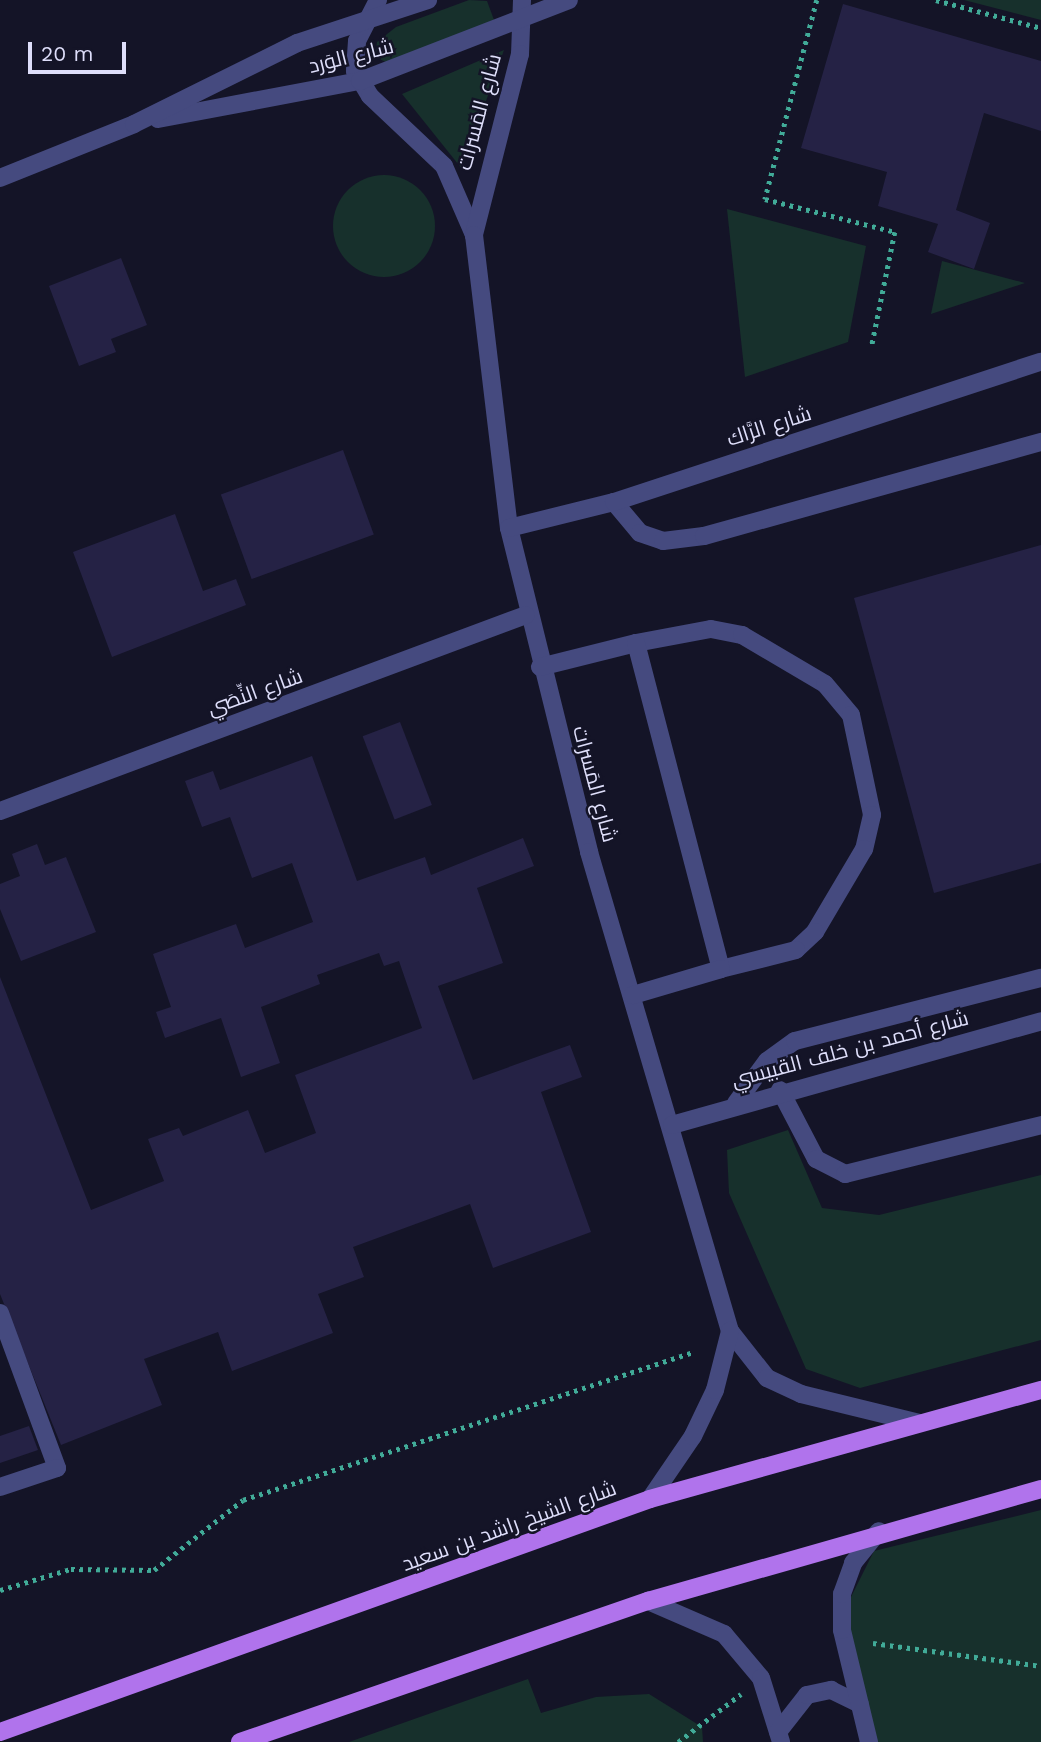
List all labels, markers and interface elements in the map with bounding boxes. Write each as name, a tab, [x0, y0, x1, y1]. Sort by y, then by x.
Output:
scale bar	[32, 28, 130, 72]
street label: شارع الوَرد	[306, 33, 396, 79]
text: 20 m	[41, 41, 93, 66]
street label: شارع المَسرات	[451, 51, 507, 173]
street label: شارع الرَّاك	[723, 400, 815, 452]
street label: شارع النِّصَي	[204, 663, 306, 721]
street label: شارع المَسرات	[567, 723, 623, 845]
street label: شارع أحمد بن خلف القبيسي	[729, 1005, 971, 1093]
street label: شارع الشيخ راشد بن سعيد	[398, 1475, 620, 1577]

